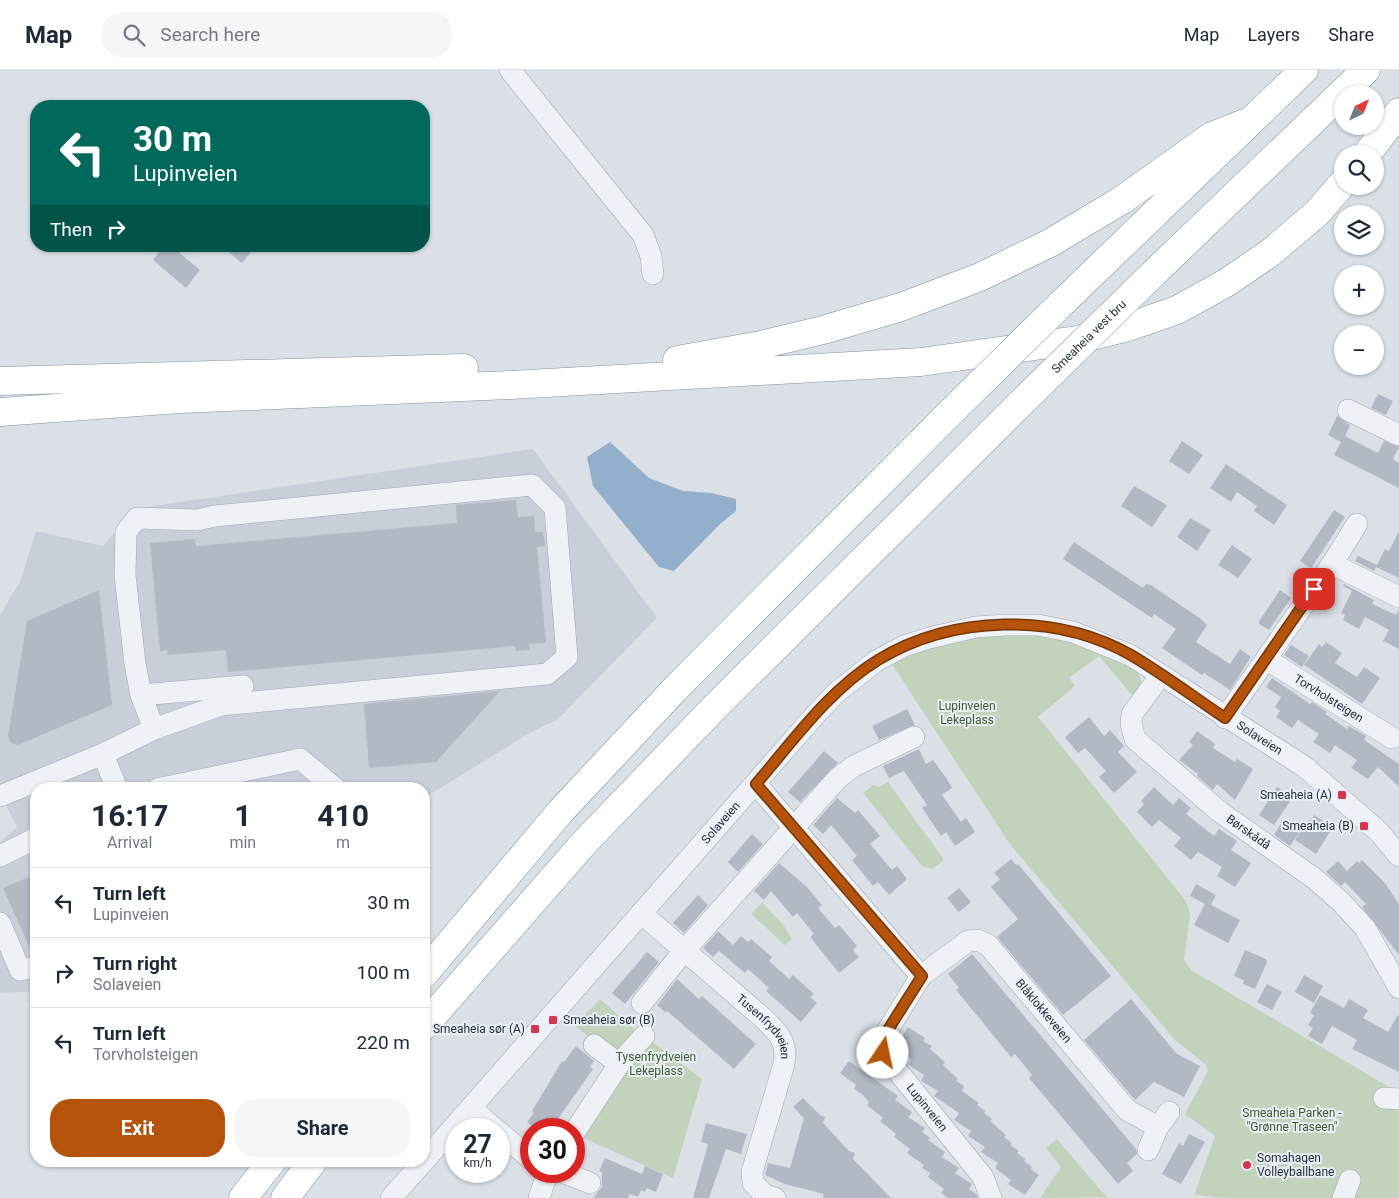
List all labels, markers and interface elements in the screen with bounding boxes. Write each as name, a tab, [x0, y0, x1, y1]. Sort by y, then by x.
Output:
search box	[102, 12, 452, 57]
text: Map	[25, 21, 72, 49]
icon: search	[120, 21, 148, 49]
text: Search here	[160, 23, 260, 46]
text: Map	[1184, 24, 1219, 45]
text: Layers	[1247, 24, 1300, 45]
text: Share	[1328, 24, 1374, 45]
north arrow	[1334, 85, 1384, 135]
map controls	[1334, 85, 1384, 375]
text: 30 m	[133, 119, 212, 160]
icon: left	[50, 120, 115, 185]
button: search	[1334, 145, 1384, 195]
text: Lupinveien	[133, 161, 238, 186]
button: layers	[1334, 205, 1384, 255]
icon: right	[102, 215, 130, 243]
text: Then	[50, 218, 92, 241]
button: +	[1334, 265, 1384, 315]
street label: Smeaheia vest bru	[1049, 297, 1129, 376]
button: −	[1334, 325, 1384, 375]
pin	[1293, 568, 1335, 610]
icon: arrive	[1300, 575, 1328, 603]
street label: Torvholsteigen	[1292, 671, 1366, 725]
park label: Lupinveien Lekeplass	[938, 699, 996, 727]
street label: Solaveien	[1234, 718, 1285, 758]
place label: Smeaheia (A)	[1260, 788, 1332, 802]
marker: Smeaheia (A)	[1336, 789, 1348, 801]
text: 16:17	[91, 798, 168, 833]
text: 1	[234, 798, 251, 833]
text: 410	[317, 798, 369, 833]
street label: Solaveien	[698, 799, 743, 847]
street label: Børskådå	[1224, 812, 1273, 852]
place label: Smeaheia (B)	[1282, 819, 1354, 833]
marker: Smeaheia (B)	[1358, 820, 1370, 832]
text: Arrival	[107, 833, 152, 852]
text: min	[229, 833, 256, 852]
text: m	[336, 833, 350, 852]
text: Turn left	[93, 882, 166, 905]
icon: left	[50, 889, 78, 917]
text: 30 m	[367, 891, 410, 914]
text: Lupinveien	[93, 905, 169, 924]
text: Turn right	[93, 952, 177, 975]
icon: right	[50, 959, 78, 987]
text: 100 m	[357, 961, 410, 984]
text: Solaveien	[93, 975, 161, 994]
street label: Blåklokkeveien	[1013, 976, 1074, 1046]
street label: Tusenfrydveien	[734, 991, 792, 1059]
place label: Smeaheia sør (B)	[563, 1013, 655, 1027]
marker: Smeaheia sør (B)	[547, 1014, 559, 1026]
text: Turn left	[93, 1022, 166, 1045]
place label: Smeaheia sør (A)	[433, 1022, 525, 1036]
marker: Smeaheia sør (A)	[529, 1023, 541, 1035]
position arrow	[856, 1026, 908, 1078]
icon: left	[50, 1029, 78, 1057]
text: 220 m	[357, 1031, 410, 1054]
text: Torvholsteigen	[93, 1045, 198, 1064]
park label: Tysenfrydveien Lekeplass	[616, 1050, 696, 1078]
street label: Lupinveien	[904, 1081, 950, 1134]
button: Exit	[50, 1099, 225, 1157]
button: Share	[235, 1099, 410, 1157]
park label: Smeaheia Parken - "Grønne Traseen"	[1242, 1106, 1342, 1134]
speed limit sign: 30	[520, 1118, 585, 1183]
text: 27	[463, 1130, 492, 1159]
place label: Somahagen Volleyballbane	[1257, 1151, 1334, 1179]
text: km/h	[463, 1156, 492, 1170]
marker: Somahagen Volleyballbane	[1241, 1159, 1253, 1171]

